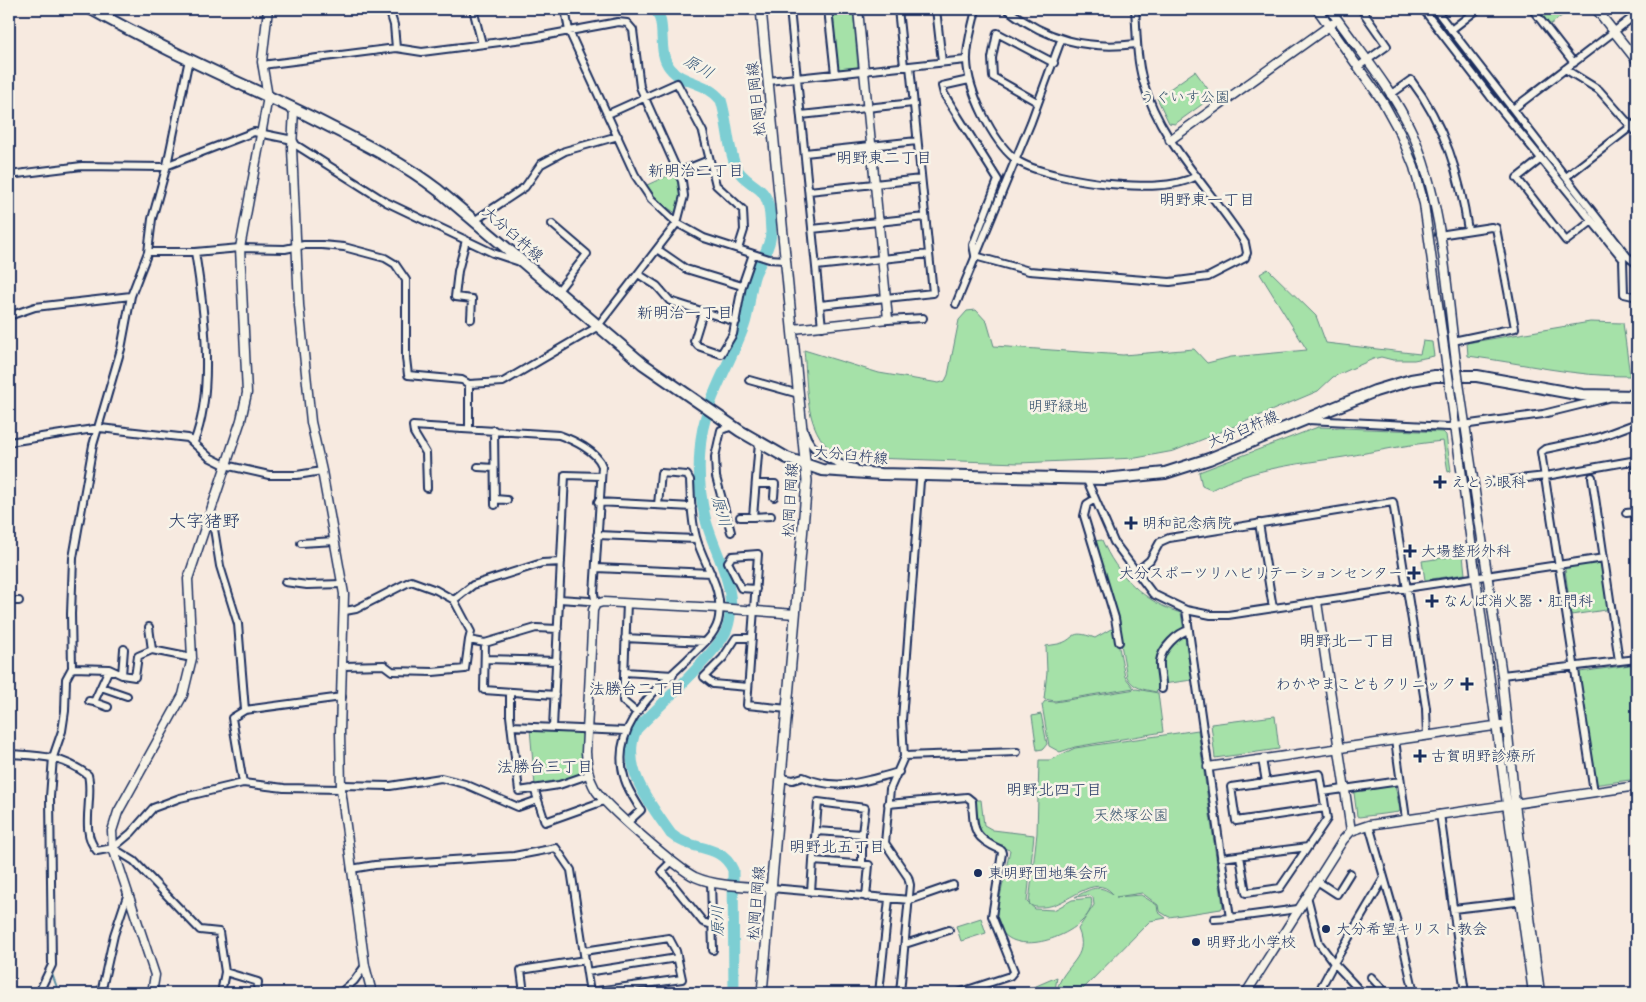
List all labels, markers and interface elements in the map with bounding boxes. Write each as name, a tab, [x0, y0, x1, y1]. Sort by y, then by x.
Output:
water label: 原川	[680, 47, 719, 84]
street label: 松岡日岡線	[739, 61, 770, 138]
park label: うぐいす公園	[1140, 84, 1230, 107]
district label: 明野東二丁目	[836, 144, 932, 168]
district label: 新明治二丁目	[648, 157, 744, 181]
district label: 明野東一丁目	[1159, 186, 1255, 210]
street label: 大分臼杵線	[478, 200, 550, 266]
district label: 新明治一丁目	[637, 299, 733, 323]
park label: 明野緑地	[1028, 393, 1088, 416]
street label: 大分臼杵線	[1203, 403, 1282, 452]
street label: 大分臼杵線	[813, 438, 890, 469]
street label: 松岡日岡線	[775, 462, 802, 538]
place label: えとう眼科	[1451, 469, 1526, 492]
marker: えとう眼科	[1433, 475, 1447, 489]
water label: 原川	[707, 492, 739, 529]
district label: 大字猪野	[168, 506, 240, 533]
place label: 明和記念病院	[1142, 510, 1232, 533]
marker: 明和記念病院	[1124, 516, 1138, 530]
place label: 大場整形外科	[1421, 538, 1511, 561]
marker: 大場整形外科	[1403, 544, 1417, 558]
place label: 大分スポーツリハビリテーションセンター	[1119, 560, 1403, 583]
marker: 大分スポーツリハビリテーションセンター	[1407, 566, 1421, 580]
place label: なんば消火器・肛門科	[1443, 588, 1593, 611]
marker: なんば消火器・肛門科	[1425, 594, 1439, 608]
district label: 明野北一丁目	[1299, 627, 1395, 651]
place label: わかやまこどもクリニック	[1276, 671, 1456, 694]
district label: 法勝台二丁目	[589, 675, 685, 699]
marker: わかやまこどもクリニック	[1460, 677, 1474, 691]
place label: 古賀明野診療所	[1431, 743, 1536, 766]
marker: 古賀明野診療所	[1413, 749, 1427, 763]
district label: 法勝台三丁目	[497, 753, 593, 777]
district label: 明野北四丁目	[1006, 776, 1102, 800]
park label: 天然塚公園	[1093, 802, 1169, 825]
district label: 明野北五丁目	[789, 833, 885, 857]
place label: 東明野団地集会所	[988, 860, 1108, 883]
street label: 松岡日岡線	[740, 865, 769, 941]
marker: 東明野団地集会所	[972, 867, 984, 879]
water label: 原川	[704, 905, 728, 937]
place label: 大分希望キリスト教会	[1336, 916, 1487, 939]
marker: 大分希望キリスト教会	[1320, 923, 1332, 935]
place label: 明野北小学校	[1206, 929, 1296, 952]
marker: 明野北小学校	[1190, 936, 1202, 948]

